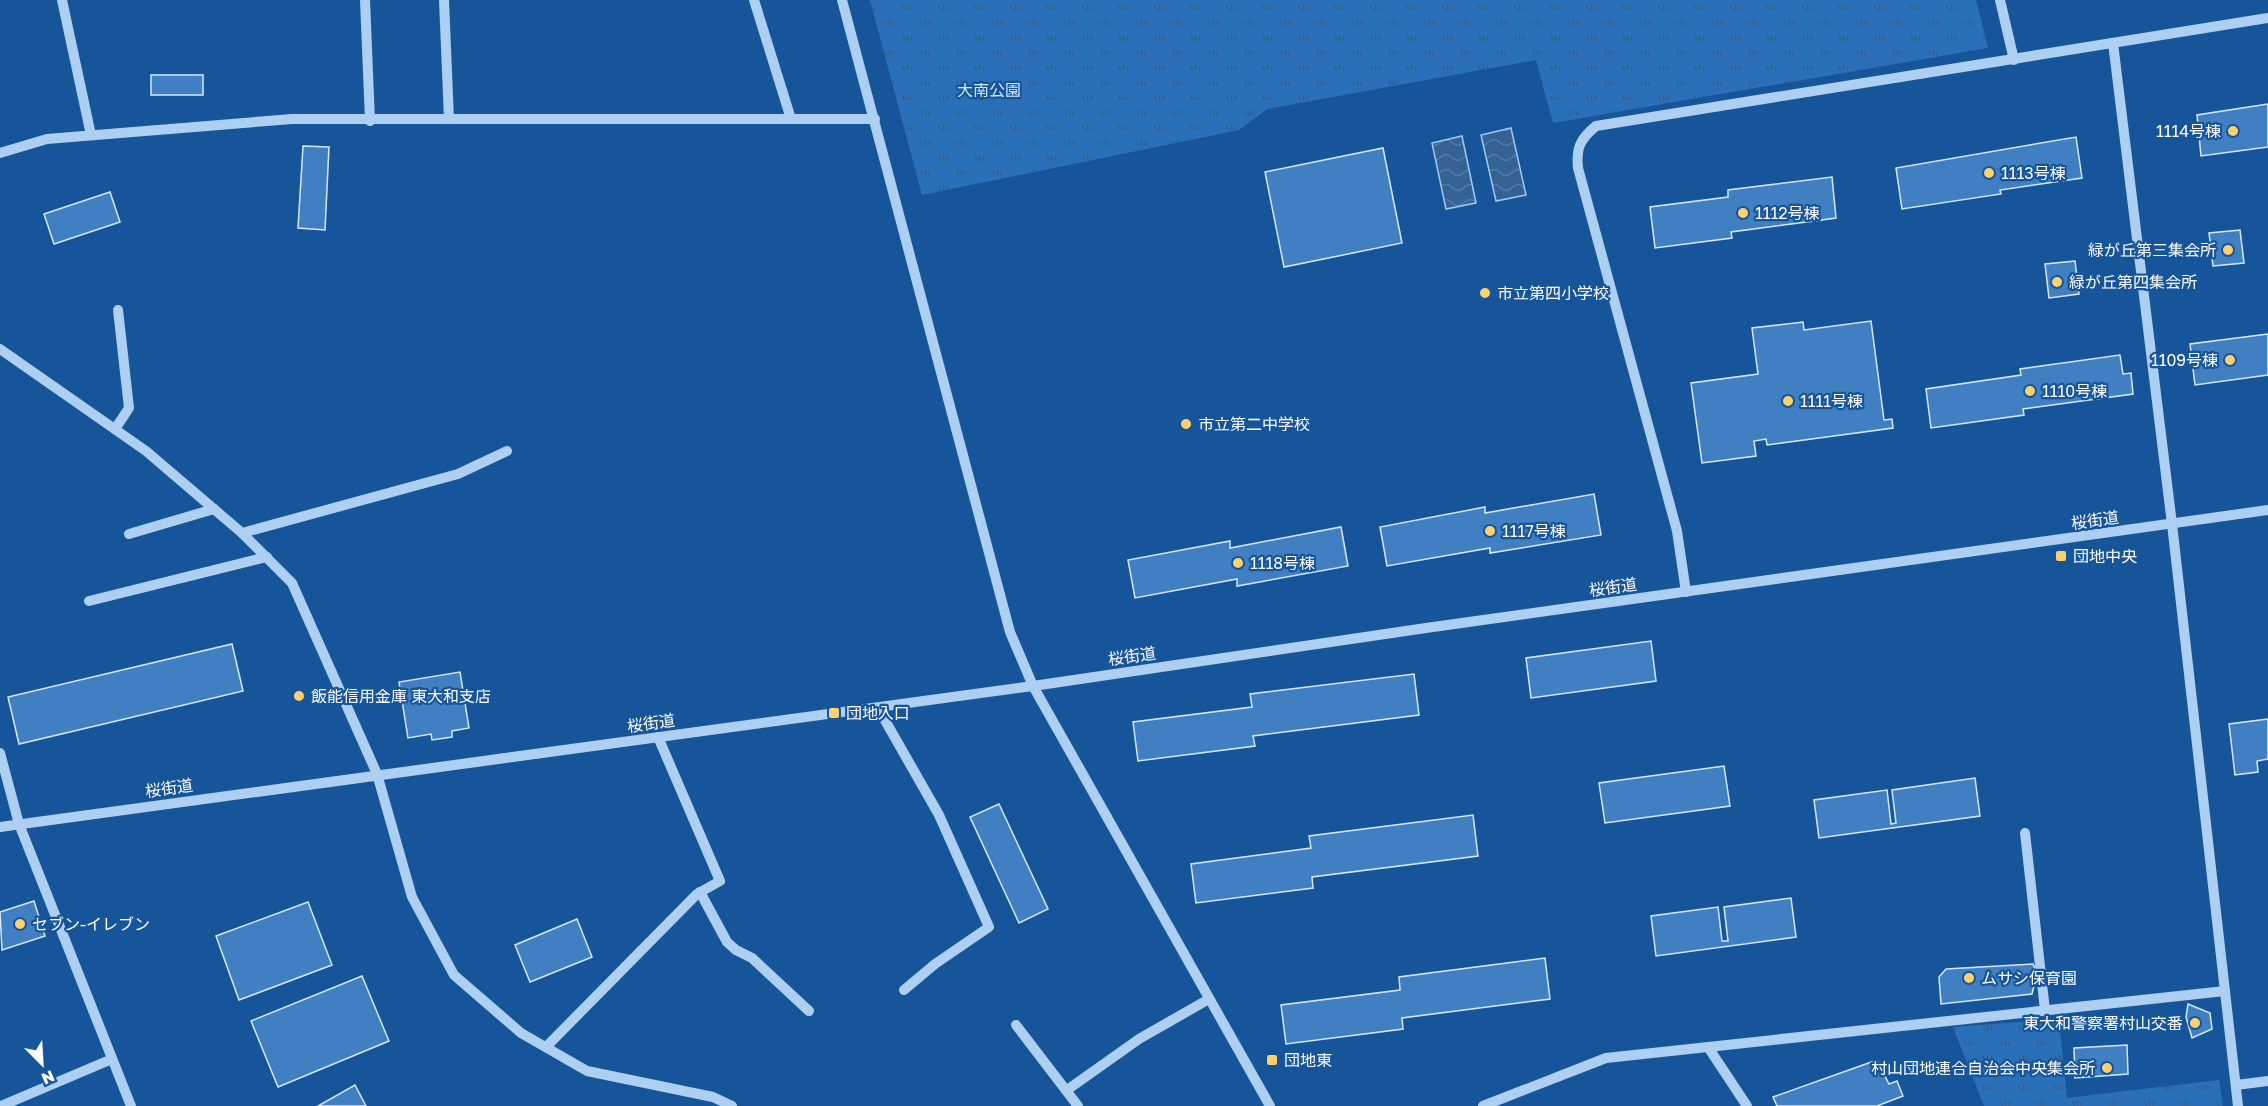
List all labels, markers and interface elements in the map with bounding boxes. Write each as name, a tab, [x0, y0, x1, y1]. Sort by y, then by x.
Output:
park label: 大南公園	[957, 80, 1021, 100]
place label: 1114号棟	[2156, 121, 2221, 141]
marker: 1114号棟	[2226, 124, 2240, 138]
place label: 1113号棟	[2001, 163, 2066, 183]
marker: 1113号棟	[1982, 166, 1996, 180]
place label: 1112号棟	[1755, 203, 1820, 223]
marker: 1112号棟	[1736, 206, 1750, 220]
place label: 緑が丘第三集会所	[2088, 240, 2216, 260]
marker: 緑が丘第三集会所	[2221, 243, 2235, 257]
place label: 緑が丘第四集会所	[2069, 272, 2197, 292]
marker: 緑が丘第四集会所	[2050, 275, 2064, 289]
place label: 市立第四小学校	[1497, 283, 1609, 303]
marker: 市立第四小学校	[1478, 286, 1492, 300]
place label: 1109号棟	[2151, 350, 2218, 370]
marker: 1109号棟	[2223, 353, 2237, 367]
place label: 1110号棟	[2042, 381, 2107, 401]
marker: 1110号棟	[2023, 384, 2037, 398]
place label: 1111号棟	[1800, 391, 1863, 411]
marker: 1111号棟	[1781, 394, 1795, 408]
place label: 市立第二中学校	[1198, 414, 1310, 434]
marker: 市立第二中学校	[1179, 417, 1193, 431]
street label: 桜街道	[2070, 507, 2120, 533]
place label: 1117号棟	[1502, 521, 1566, 541]
marker: 1117号棟	[1483, 524, 1497, 538]
place label: 団地中央	[2073, 546, 2137, 566]
marker: 団地中央	[2054, 549, 2068, 563]
place label: 1118号棟	[1250, 553, 1315, 573]
marker: 1118号棟	[1231, 556, 1245, 570]
street label: 桜街道	[1588, 574, 1638, 600]
street label: 桜街道	[1107, 643, 1157, 669]
place label: 飯能信用金庫 東大和支店	[311, 686, 491, 706]
marker: 飯能信用金庫 東大和支店	[292, 689, 306, 703]
place label: 団地入口	[846, 703, 910, 723]
marker: 団地入口	[827, 706, 841, 720]
street label: 桜街道	[626, 710, 676, 736]
street label: 桜街道	[144, 775, 194, 801]
place label: セブン-イレブン	[32, 914, 150, 934]
marker: セブン-イレブン	[13, 917, 27, 931]
place label: ムサシ保育園	[1981, 968, 2077, 988]
marker: ムサシ保育園	[1962, 971, 1976, 985]
place label: 東大和警察署村山交番	[2023, 1013, 2183, 1033]
marker: 東大和警察署村山交番	[2188, 1016, 2202, 1030]
north arrow	[12, 1034, 72, 1094]
place label: 団地東	[1284, 1050, 1332, 1070]
marker: 団地東	[1265, 1053, 1279, 1067]
place label: 村山団地連合自治会中央集会所	[1871, 1058, 2095, 1078]
marker: 村山団地連合自治会中央集会所	[2100, 1061, 2114, 1075]
text: N	[38, 1066, 58, 1089]

